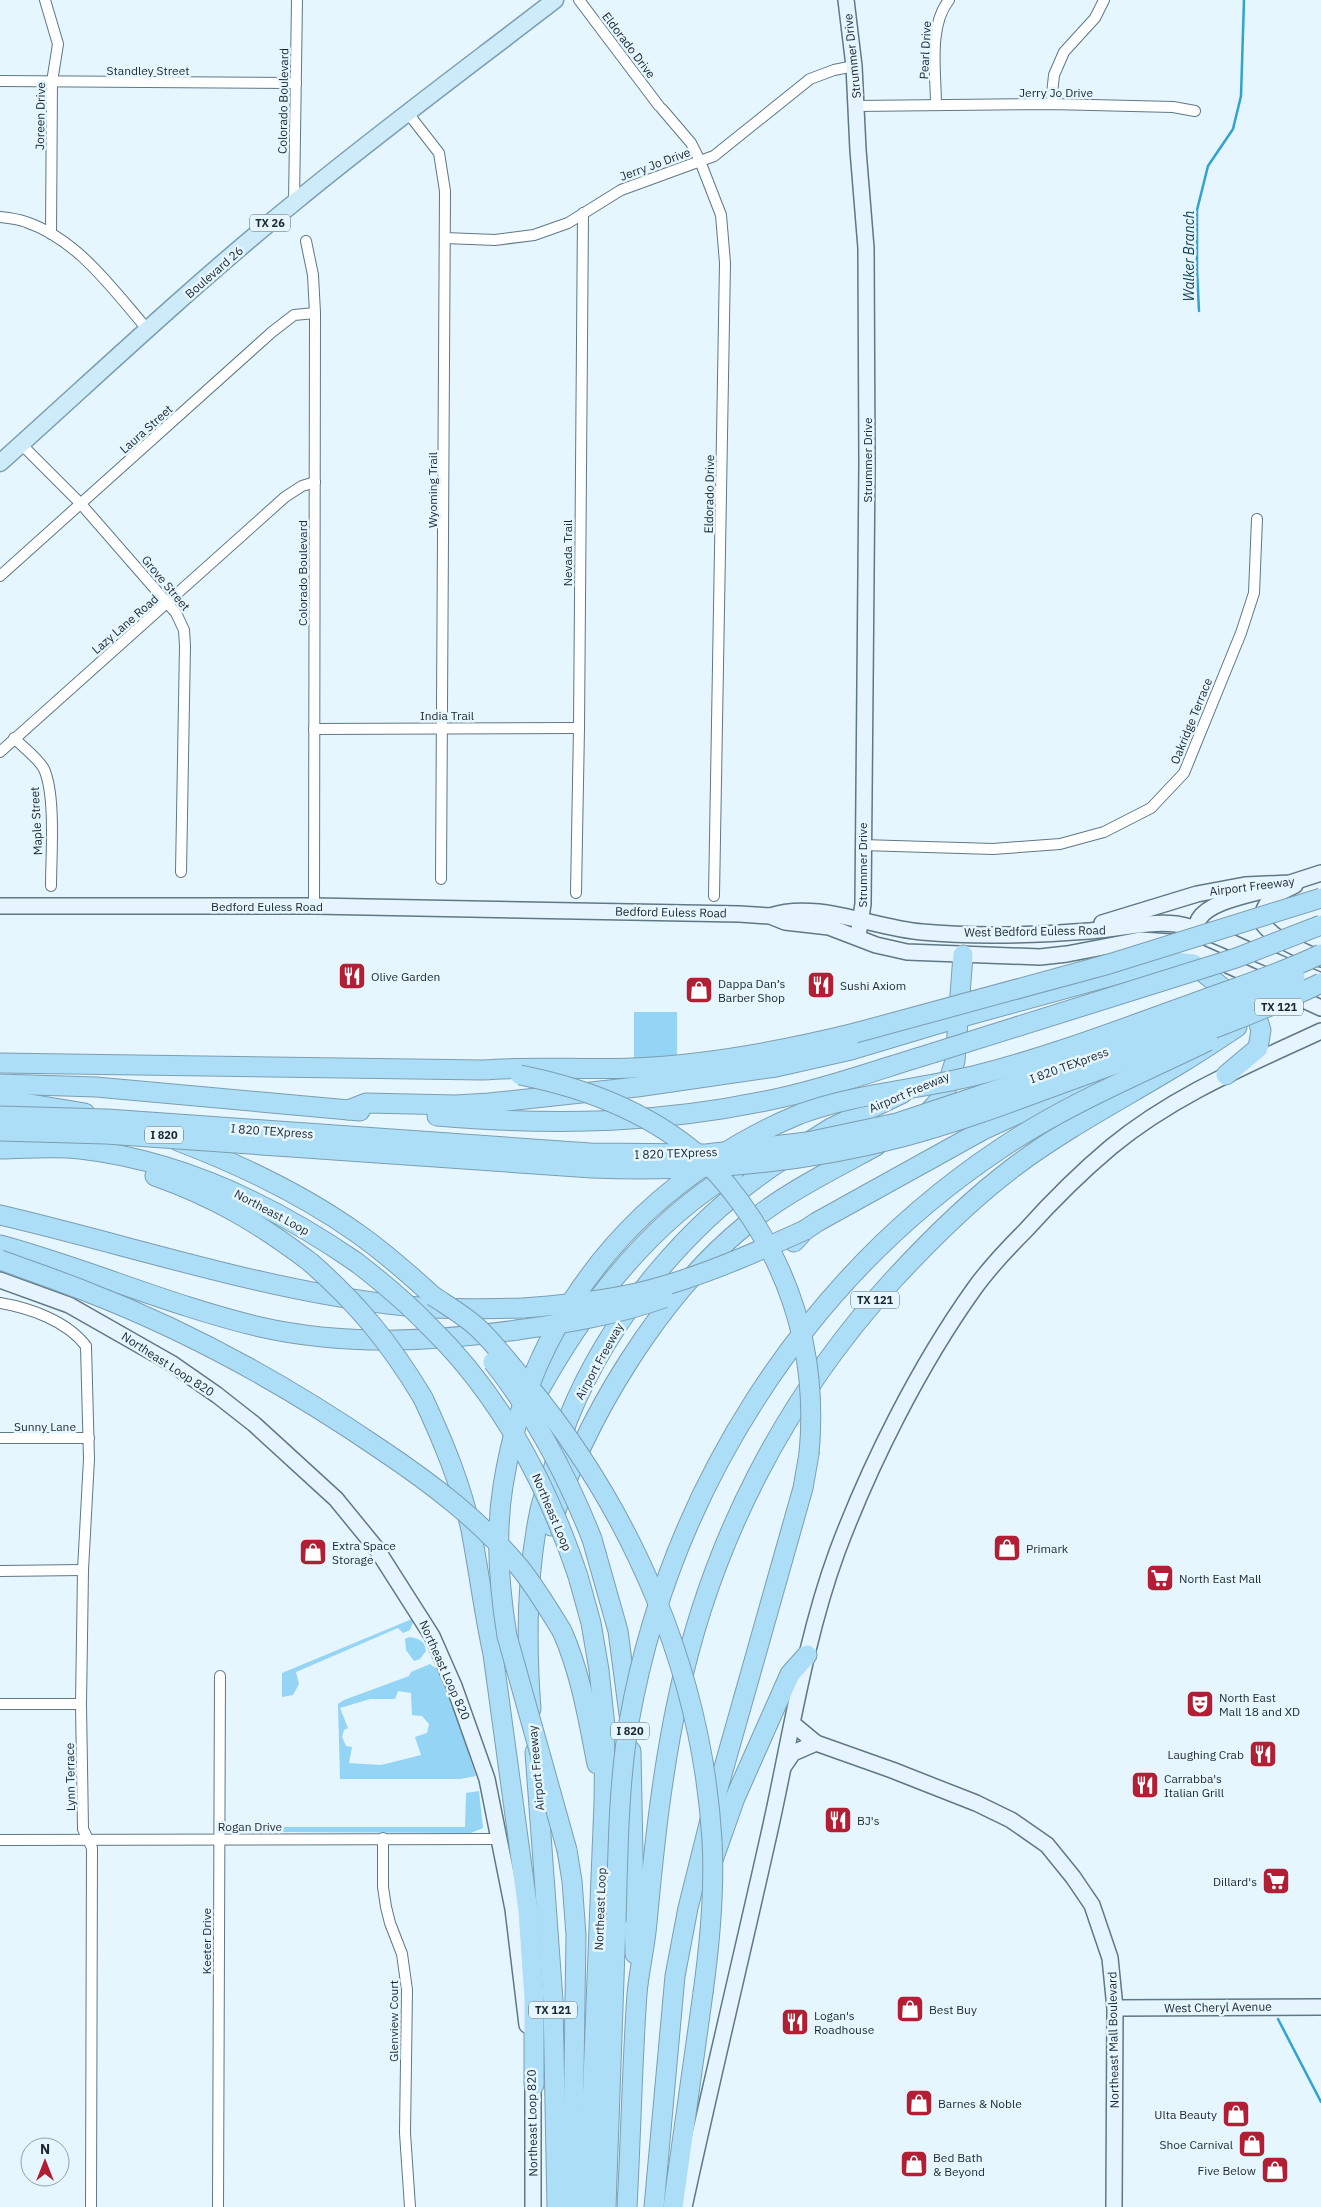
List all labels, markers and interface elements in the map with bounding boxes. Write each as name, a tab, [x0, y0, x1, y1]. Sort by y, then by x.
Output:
street label: Eldorado Drive	[599, 9, 659, 81]
street label: Strummer Drive	[840, 13, 864, 99]
street label: Pearl Drive	[916, 20, 934, 80]
street label: Colorado Boulevard	[275, 48, 291, 154]
street label: Standley Street	[107, 63, 189, 78]
street label: Joreen Drive	[32, 82, 48, 150]
street label: Jerry Jo Drive	[1019, 85, 1093, 100]
street label: Jerry Jo Drive	[618, 144, 693, 184]
water label: Walker Branch	[1180, 211, 1198, 301]
road number: TX 26	[250, 214, 290, 232]
street label: Boulevard 26	[182, 243, 246, 301]
street label: Laura Street	[117, 401, 175, 457]
street label: Strummer Drive	[860, 417, 875, 503]
street label: Wyoming Trail	[425, 452, 440, 528]
street label: Eldorado Drive	[701, 454, 717, 534]
street label: Colorado Boulevard	[295, 520, 310, 626]
street label: Nevada Trail	[560, 520, 575, 586]
street label: Grove Street	[139, 552, 193, 614]
street label: Lazy Lane Road	[89, 591, 161, 657]
street label: Oakridge Terrace	[1167, 675, 1215, 766]
street label: India Trail	[420, 708, 474, 723]
street label: Maple Street	[27, 786, 45, 856]
street label: Strummer Drive	[855, 822, 870, 908]
street label: Airport Freeway	[1209, 873, 1295, 899]
street label: Bedford Euless Road	[211, 899, 323, 914]
street label: Bedford Euless Road	[615, 904, 727, 920]
street label: West Bedford Euless Road	[964, 922, 1106, 940]
restaurant icon: Olive Garden	[337, 961, 367, 991]
place label: Olive Garden	[371, 969, 440, 984]
restaurant icon: Sushi Axiom	[806, 970, 836, 1000]
shop icon: Dappa Dan’s Barber Shop	[684, 975, 714, 1005]
place label: Dappa Dan’s Barber Shop	[718, 976, 785, 1005]
place label: Sushi Axiom	[840, 978, 906, 993]
road number: TX 121	[1255, 999, 1303, 1016]
street label: I 820 TEXpress	[1028, 1044, 1111, 1086]
street label: Airport Freeway	[867, 1068, 951, 1116]
street label: I 820 TEXpress	[230, 1121, 314, 1141]
road number: I 820	[145, 1126, 183, 1144]
street label: I 820 TEXpress	[634, 1144, 718, 1162]
street label: Northeast Loop	[232, 1186, 312, 1238]
road number: TX 121	[851, 1292, 899, 1308]
street label: Airport Freeway	[572, 1320, 626, 1402]
street label: Northeast Loop 820	[119, 1329, 217, 1399]
street label: Sunny Lane	[14, 1419, 76, 1434]
street label: Northeast Loop	[529, 1471, 575, 1553]
shop icon: Primark	[992, 1533, 1022, 1563]
shop icon: Extra Space Storage	[298, 1537, 328, 1567]
place label: Extra Space Storage	[332, 1538, 396, 1567]
place label: Primark	[1026, 1541, 1069, 1556]
supermarket icon: North East Mall	[1145, 1563, 1175, 1593]
place label: North East Mall	[1179, 1571, 1261, 1586]
street label: Northeast Loop 820	[416, 1618, 474, 1722]
theatre icon: North East Mall 18 and XD	[1185, 1689, 1215, 1719]
place label: North East Mall 18 and XD	[1219, 1690, 1300, 1719]
road number: I 820	[611, 1722, 649, 1740]
street label: Airport Freeway	[525, 1725, 547, 1811]
restaurant icon: Laughing Crab	[1248, 1739, 1278, 1769]
street label: Lynn Terrace	[62, 1742, 78, 1811]
place label: Laughing Crab	[1167, 1747, 1244, 1762]
restaurant icon: Carrabba's Italian Grill	[1130, 1770, 1160, 1800]
place label: Carrabba's Italian Grill	[1164, 1771, 1224, 1800]
restaurant icon: BJ's	[823, 1805, 853, 1835]
place label: BJ's	[857, 1813, 880, 1828]
street label: Rogan Drive	[218, 1819, 283, 1834]
supermarket icon: Dillard's	[1261, 1866, 1291, 1896]
street label: Northeast Loop	[591, 1867, 609, 1951]
place label: Dillard's	[1213, 1874, 1257, 1889]
street label: Keeter Drive	[199, 1907, 214, 1974]
street label: Northeast Mall Boulevard	[1104, 1972, 1122, 2108]
street label: Glenview Court	[386, 1980, 401, 2062]
shop icon: Best Buy	[895, 1994, 925, 2024]
street label: West Cheryl Avenue	[1164, 1999, 1272, 2015]
road number: TX 121	[529, 2002, 577, 2018]
place label: Best Buy	[929, 2002, 977, 2017]
restaurant icon: Logan's Roadhouse	[780, 2007, 810, 2037]
place label: Logan's Roadhouse	[814, 2008, 875, 2037]
street label: Northeast Loop 820	[524, 2069, 540, 2177]
shop icon: Barnes & Noble	[904, 2088, 934, 2118]
place label: Barnes & Noble	[938, 2096, 1022, 2111]
shop icon: Ulta Beauty	[1221, 2099, 1251, 2129]
place label: Ulta Beauty	[1154, 2107, 1217, 2122]
shop icon: Shoe Carnival	[1237, 2129, 1267, 2159]
north arrow	[20, 2137, 70, 2187]
place label: Shoe Carnival	[1160, 2137, 1233, 2152]
text: N	[40, 2140, 50, 2158]
shop icon: Bed Bath & Beyond	[899, 2149, 929, 2179]
place label: Bed Bath & Beyond	[933, 2150, 985, 2179]
shop icon: Five Below	[1260, 2155, 1290, 2185]
place label: Five Below	[1197, 2163, 1256, 2178]

